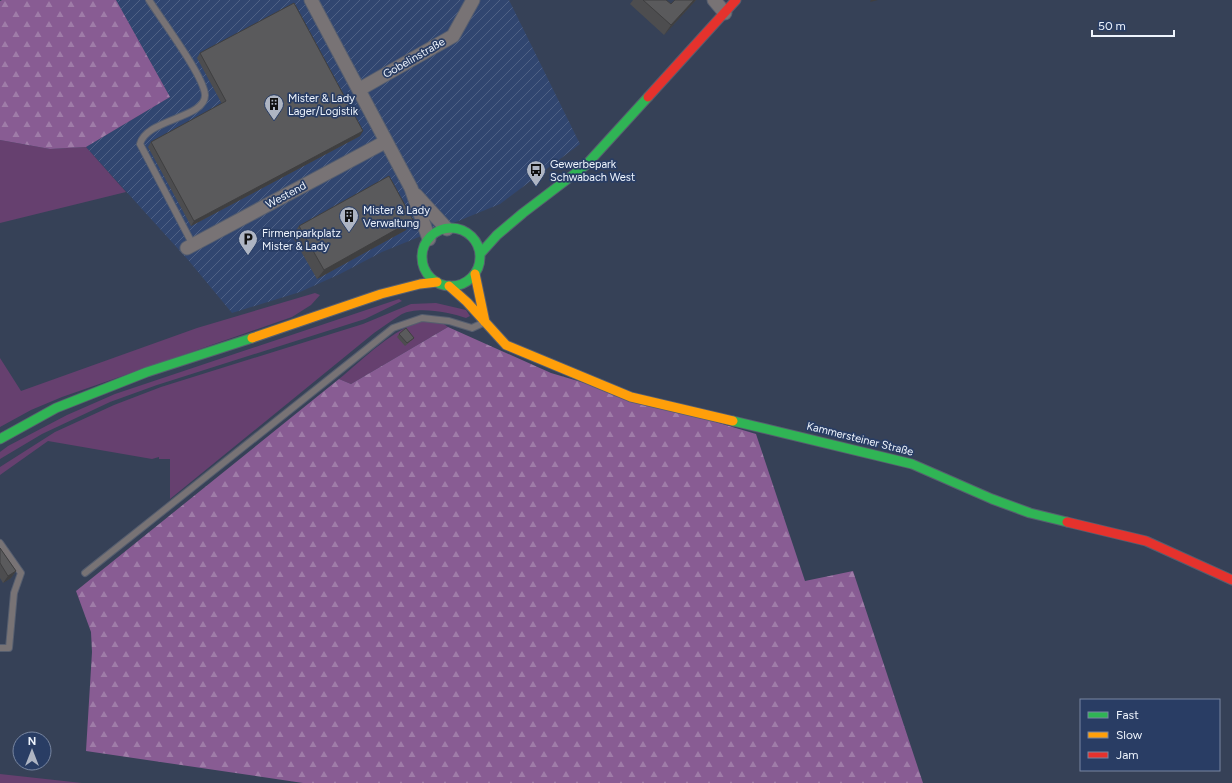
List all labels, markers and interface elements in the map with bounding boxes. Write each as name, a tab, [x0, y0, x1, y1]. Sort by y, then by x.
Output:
scale bar	[1092, 12, 1174, 38]
text: 50 m	[1098, 19, 1126, 33]
street label: Gobelinstraße	[381, 35, 447, 81]
place label: Mister & Lady Lager/Logistik	[288, 92, 359, 118]
building icon: Mister & Lady Lager/Logistik	[263, 93, 285, 121]
place label: Gewerbepark Schwabach West	[550, 158, 635, 184]
bus stop icon: Gewerbepark Schwabach West	[525, 159, 547, 187]
street label: Westend	[264, 179, 308, 211]
place label: Mister & Lady Verwaltung	[363, 204, 430, 230]
building icon: Mister & Lady Verwaltung	[338, 205, 360, 233]
place label: Firmenparkplatz Mister & Lady	[262, 227, 341, 253]
parking icon: Firmenparkplatz Mister & Lady	[237, 228, 259, 256]
street label: Kammersteiner Straße	[805, 419, 915, 459]
legend	[1080, 699, 1220, 771]
text: Fast	[1116, 708, 1139, 722]
text: Slow	[1116, 728, 1143, 742]
north arrow	[12, 731, 52, 771]
text: N	[28, 735, 36, 748]
text: Jam	[1116, 748, 1139, 762]

